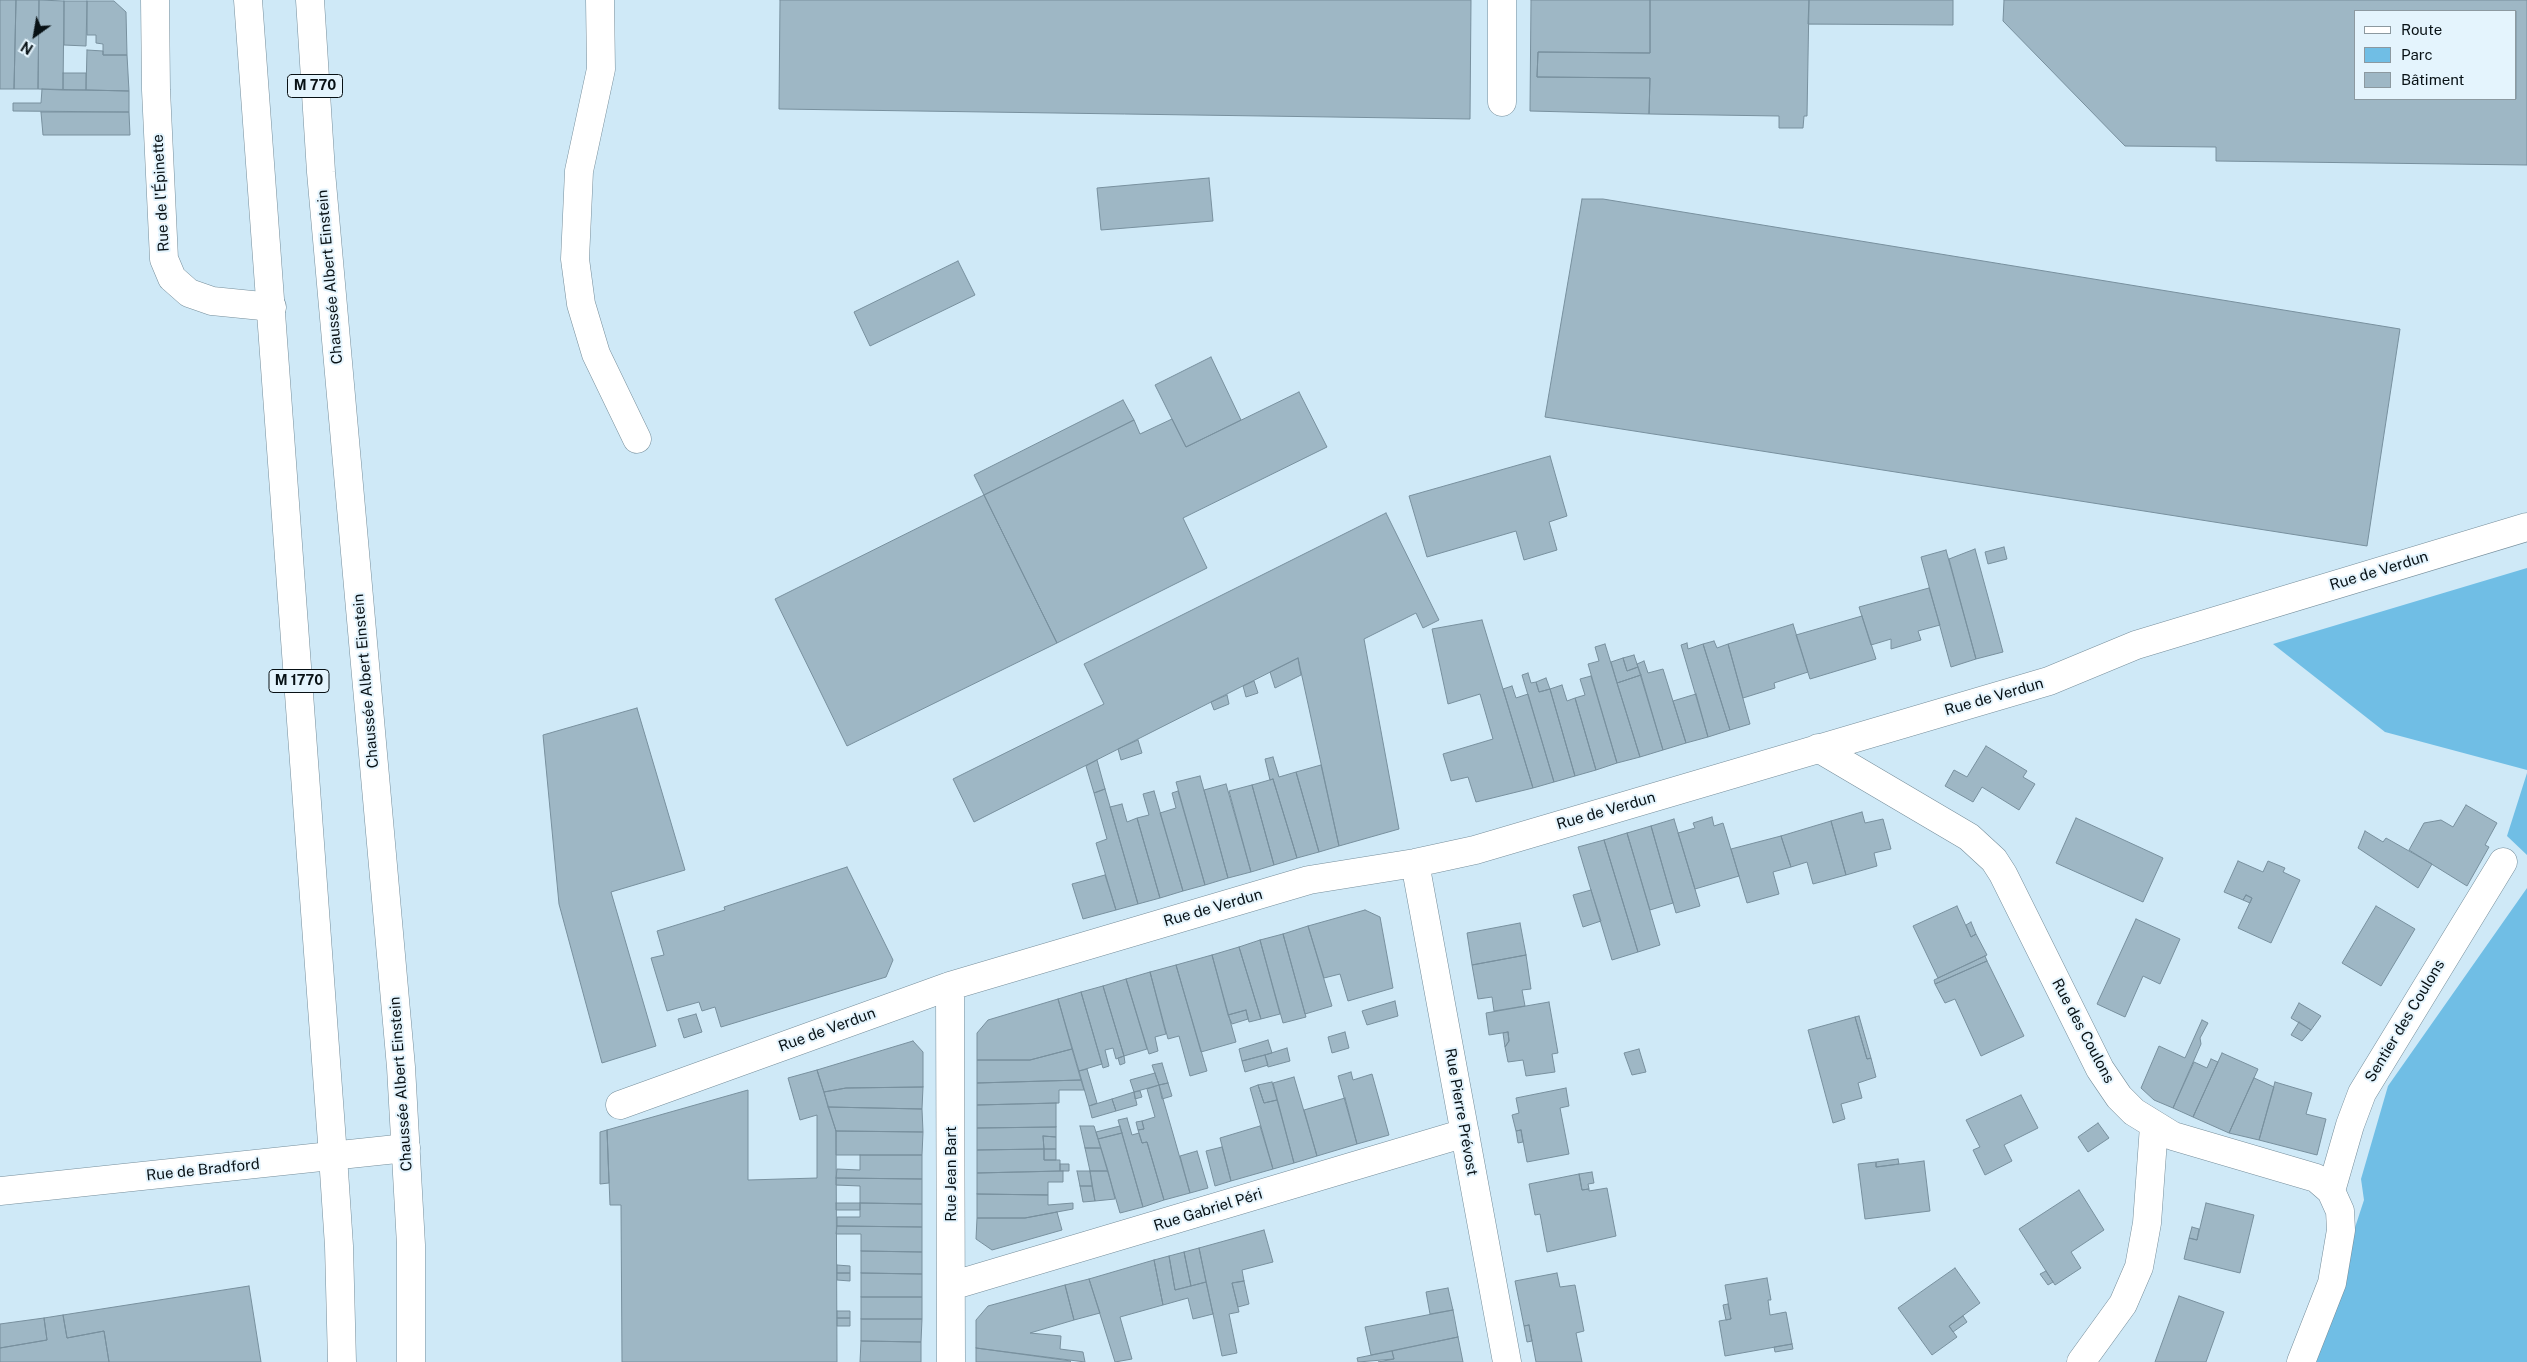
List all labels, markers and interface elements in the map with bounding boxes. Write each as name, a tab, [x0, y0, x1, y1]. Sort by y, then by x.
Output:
north arrow	[10, 10, 60, 60]
legend	[2354, 10, 2517, 100]
text: Route	[2401, 21, 2442, 38]
text: N	[18, 38, 36, 57]
text: Parc	[2401, 46, 2433, 63]
text: Bâtiment	[2401, 71, 2464, 88]
road number: M 770	[288, 74, 342, 98]
street label: Rue de l'Épinette	[149, 134, 173, 252]
street label: Chaussée Albert Einstein	[313, 189, 347, 365]
street label: Rue de Verdun	[2328, 547, 2430, 595]
street label: Chaussée Albert Einstein	[349, 593, 383, 769]
road number: M 1770	[269, 669, 329, 692]
street label: Rue de Verdun	[1942, 674, 2046, 720]
street label: Rue de Verdun	[1554, 788, 1658, 834]
street label: Rue de Verdun	[1161, 885, 1265, 931]
street label: Sentier des Coulons	[2361, 957, 2449, 1085]
street label: Rue des Coulons	[2048, 976, 2118, 1086]
street label: Chaussée Albert Einstein	[386, 996, 416, 1172]
street label: Rue de Verdun	[776, 1004, 878, 1056]
street label: Rue Pierre Prévost	[1441, 1047, 1481, 1177]
street label: Rue Jean Bart	[942, 1126, 960, 1222]
street label: Rue de Bradford	[145, 1155, 261, 1185]
street label: Rue Gabriel Péri	[1151, 1185, 1265, 1235]

